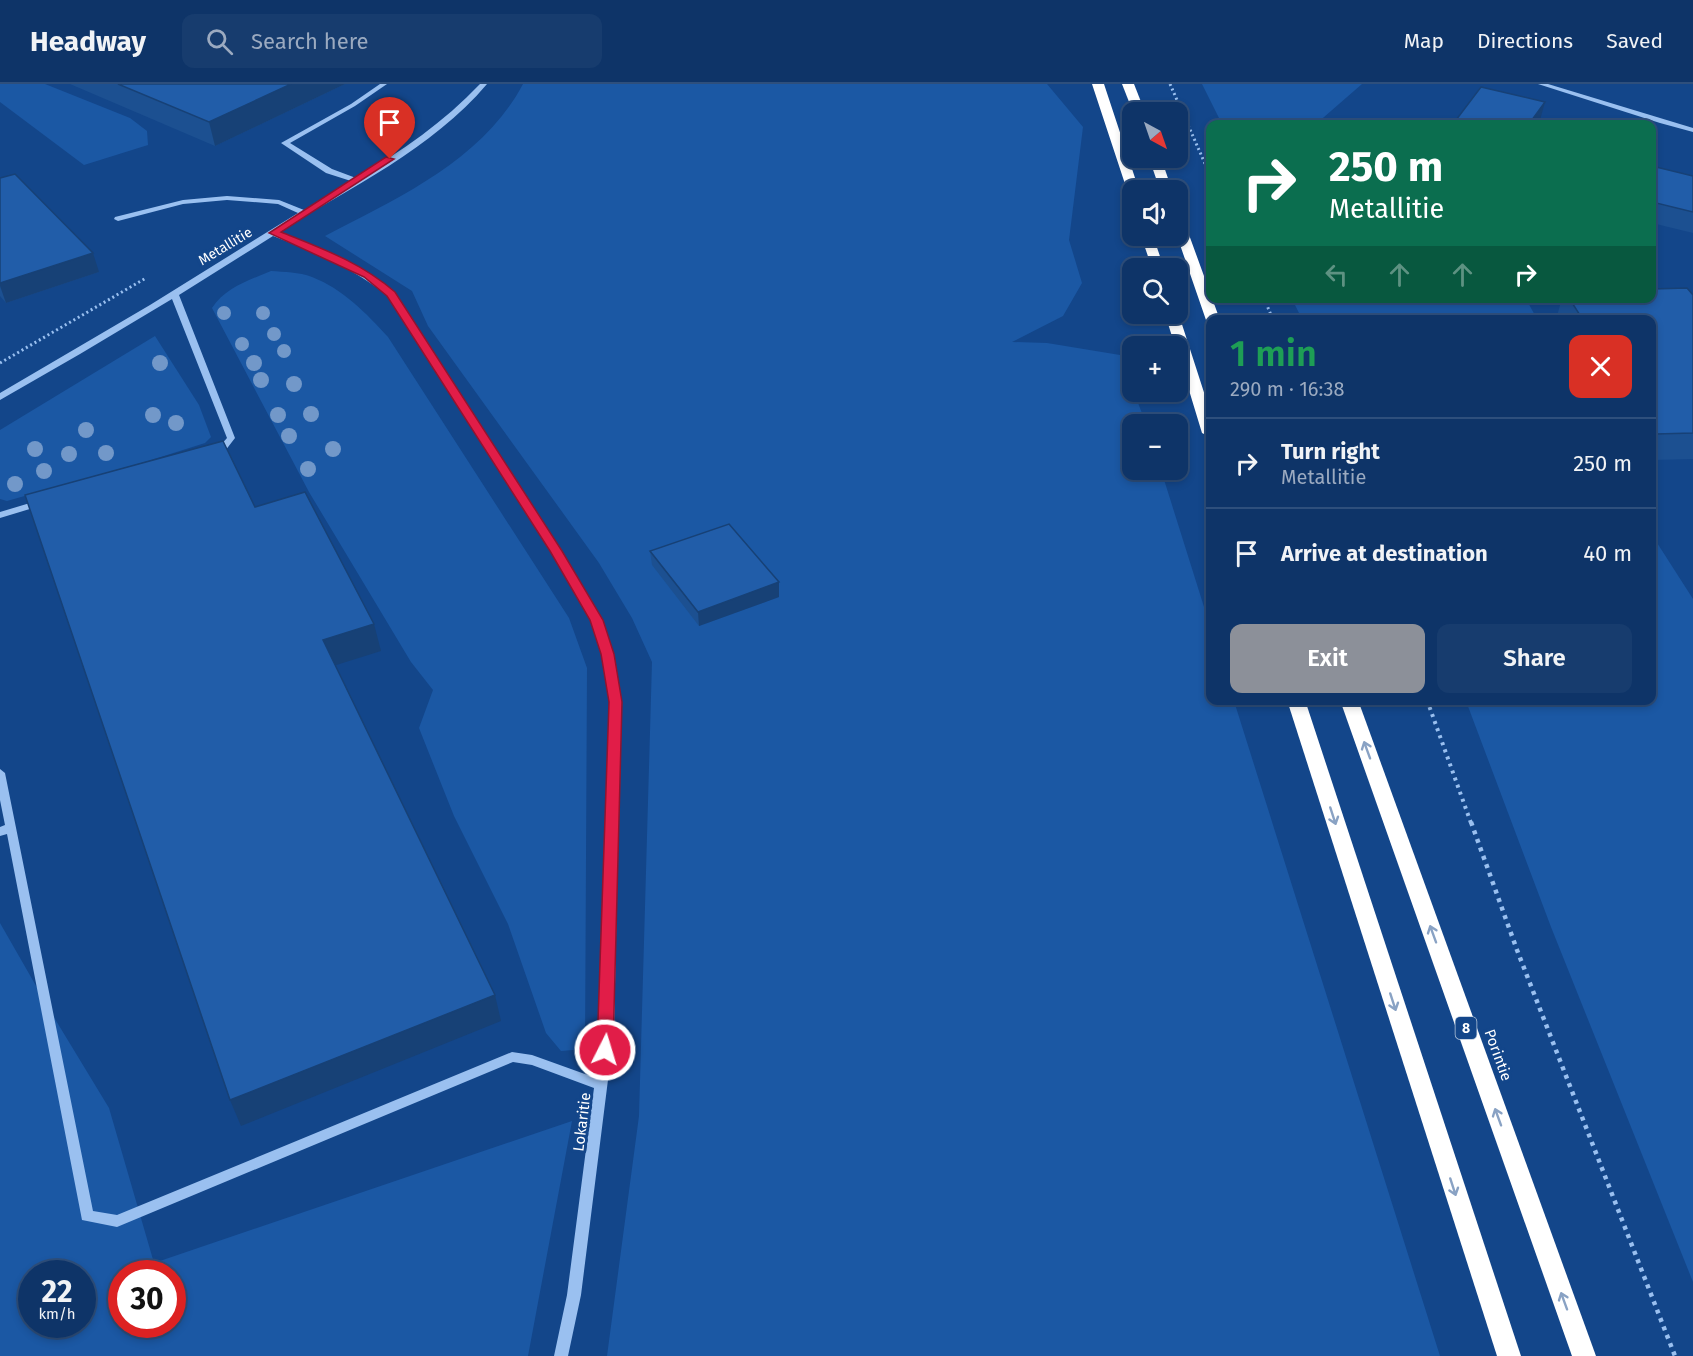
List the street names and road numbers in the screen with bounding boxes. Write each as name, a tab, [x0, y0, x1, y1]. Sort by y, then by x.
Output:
street label: Metallitie	[195, 224, 255, 269]
road number: 8	[1456, 1017, 1476, 1039]
street label: Porintie	[1480, 1027, 1516, 1083]
street label: Lokaritie	[569, 1091, 595, 1153]

